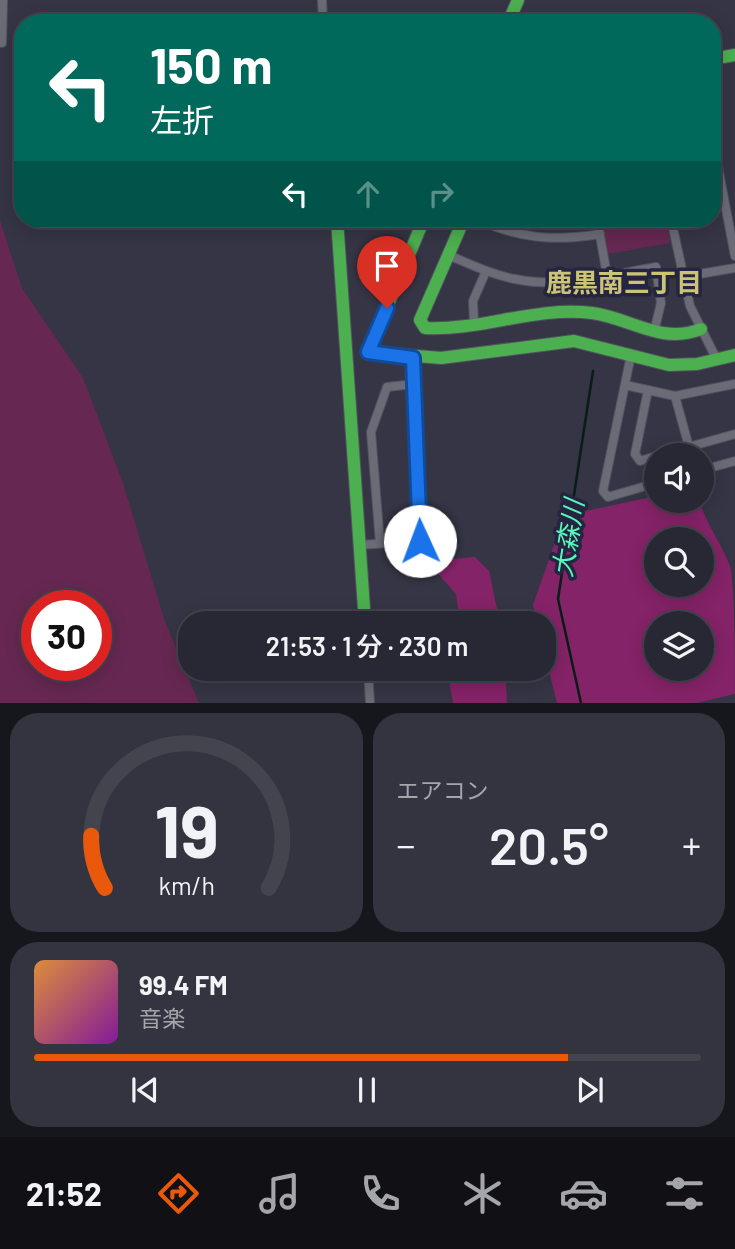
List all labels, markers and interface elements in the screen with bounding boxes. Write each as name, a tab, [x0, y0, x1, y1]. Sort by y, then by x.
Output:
text: 150 m	[150, 35, 272, 94]
icon: left	[35, 42, 126, 133]
text: 左折	[150, 100, 214, 138]
icon: left	[276, 175, 314, 213]
icon: ahead	[349, 175, 387, 213]
icon: right	[422, 175, 460, 213]
pin	[357, 236, 417, 308]
icon: arrive	[368, 247, 406, 285]
district label: 鹿黒南三丁目	[546, 266, 702, 297]
map controls	[644, 443, 714, 681]
button: sound	[644, 443, 714, 513]
water label: 大森川	[546, 494, 589, 579]
position arrow	[383, 504, 457, 578]
button: search	[644, 527, 714, 597]
speed limit sign: 30	[21, 590, 112, 681]
button: layers	[644, 611, 714, 681]
text: 21:53 · 1 分 · 230 m	[266, 630, 468, 661]
text: エアコン	[397, 776, 489, 804]
text: 19	[154, 786, 218, 874]
text: 20.5°	[489, 813, 609, 875]
text: −	[397, 821, 416, 867]
text: +	[682, 821, 701, 867]
text: km/h	[158, 870, 215, 900]
text: 99.4 FM	[139, 969, 228, 1000]
text: 音楽	[139, 1004, 185, 1032]
icon: previous	[126, 1071, 164, 1109]
icon: pause	[348, 1071, 386, 1109]
icon: next	[571, 1071, 609, 1109]
icon: directions	[154, 1169, 203, 1218]
icon: music	[255, 1169, 304, 1218]
icon: phone	[356, 1169, 405, 1218]
icon: climate	[458, 1169, 507, 1218]
icon: car	[559, 1169, 608, 1218]
icon: filters	[660, 1169, 709, 1218]
text: 21:52	[26, 1174, 102, 1212]

